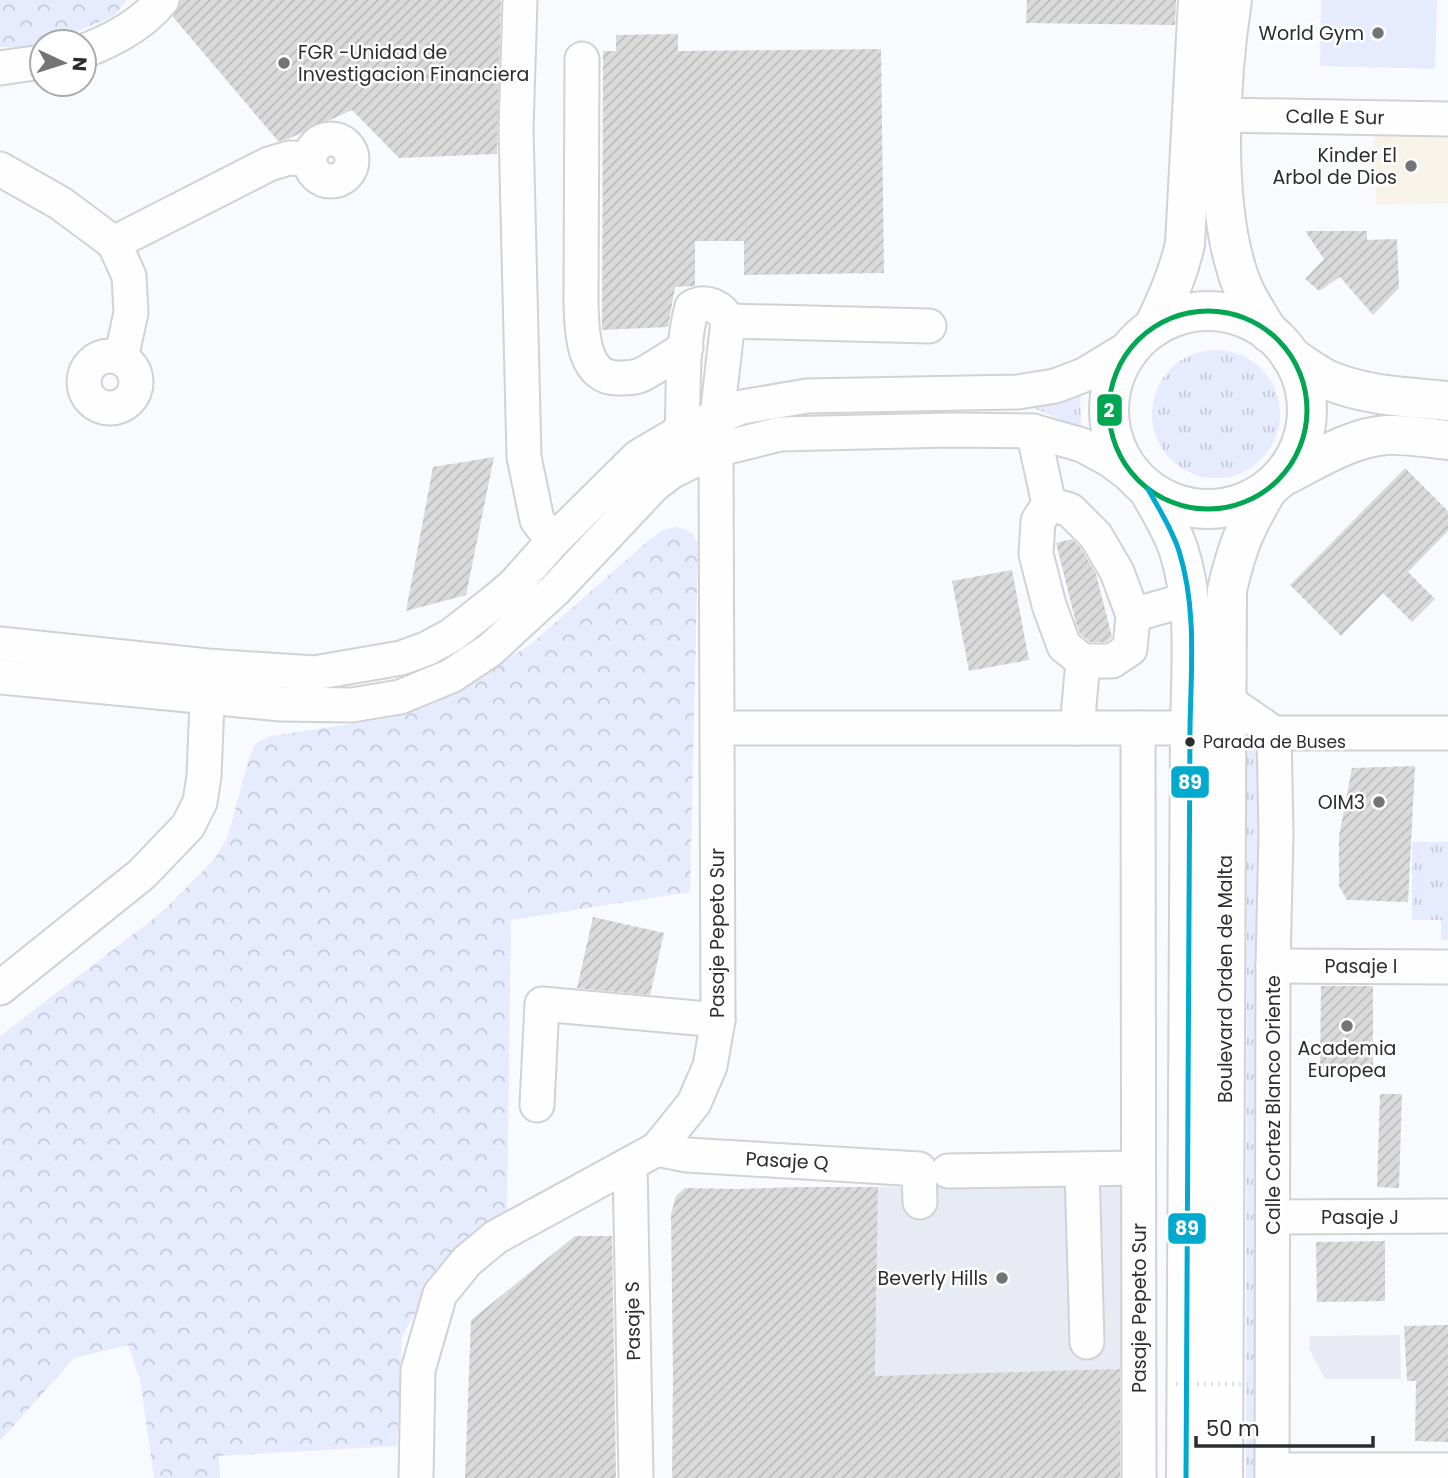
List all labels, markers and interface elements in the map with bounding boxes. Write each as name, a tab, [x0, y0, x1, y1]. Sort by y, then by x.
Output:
place label: World Gym	[1259, 20, 1364, 47]
marker: World Gym	[1370, 25, 1386, 41]
north arrow	[28, 28, 98, 98]
place label: FGR -Unidad de Investigacion Financiera	[298, 39, 529, 88]
marker: FGR -Unidad de Investigacion Financiera	[276, 55, 292, 71]
text: N	[65, 56, 93, 72]
street label: Calle E Sur	[1285, 103, 1385, 131]
place label: Kinder El Arbol de Dios	[1272, 142, 1397, 191]
marker: Kinder El Arbol de Dios	[1403, 158, 1419, 174]
line badge: 2	[1096, 393, 1123, 427]
text: 2	[1104, 397, 1115, 424]
place label: Parada de Buses	[1203, 730, 1346, 754]
marker: Parada de Buses	[1183, 735, 1197, 749]
line badge: 89	[1170, 765, 1210, 799]
text: 89	[1178, 769, 1202, 796]
place label: OIM3	[1318, 789, 1365, 816]
marker: OIM3	[1371, 794, 1387, 810]
street label: Pasaje Pepeto Sur	[704, 848, 731, 1018]
street label: Boulevard Orden de Malta	[1212, 855, 1239, 1103]
street label: Pasaje I	[1325, 953, 1397, 980]
street label: Calle Cortez Blanco Oriente	[1260, 975, 1287, 1235]
marker: Academia Europea	[1339, 1018, 1355, 1034]
place label: Academia Europea	[1298, 1035, 1396, 1084]
street label: Pasaje Q	[745, 1145, 829, 1177]
street label: Pasaje J	[1321, 1204, 1399, 1231]
line badge: 89	[1167, 1212, 1207, 1245]
text: 89	[1175, 1215, 1199, 1242]
street label: Pasaje Pepeto Sur	[1126, 1223, 1153, 1393]
place label: Beverly Hills	[878, 1265, 988, 1292]
marker: Beverly Hills	[994, 1270, 1010, 1286]
street label: Pasaje S	[619, 1281, 647, 1361]
scale bar	[1196, 1404, 1373, 1448]
text: 50 m	[1206, 1414, 1260, 1443]

